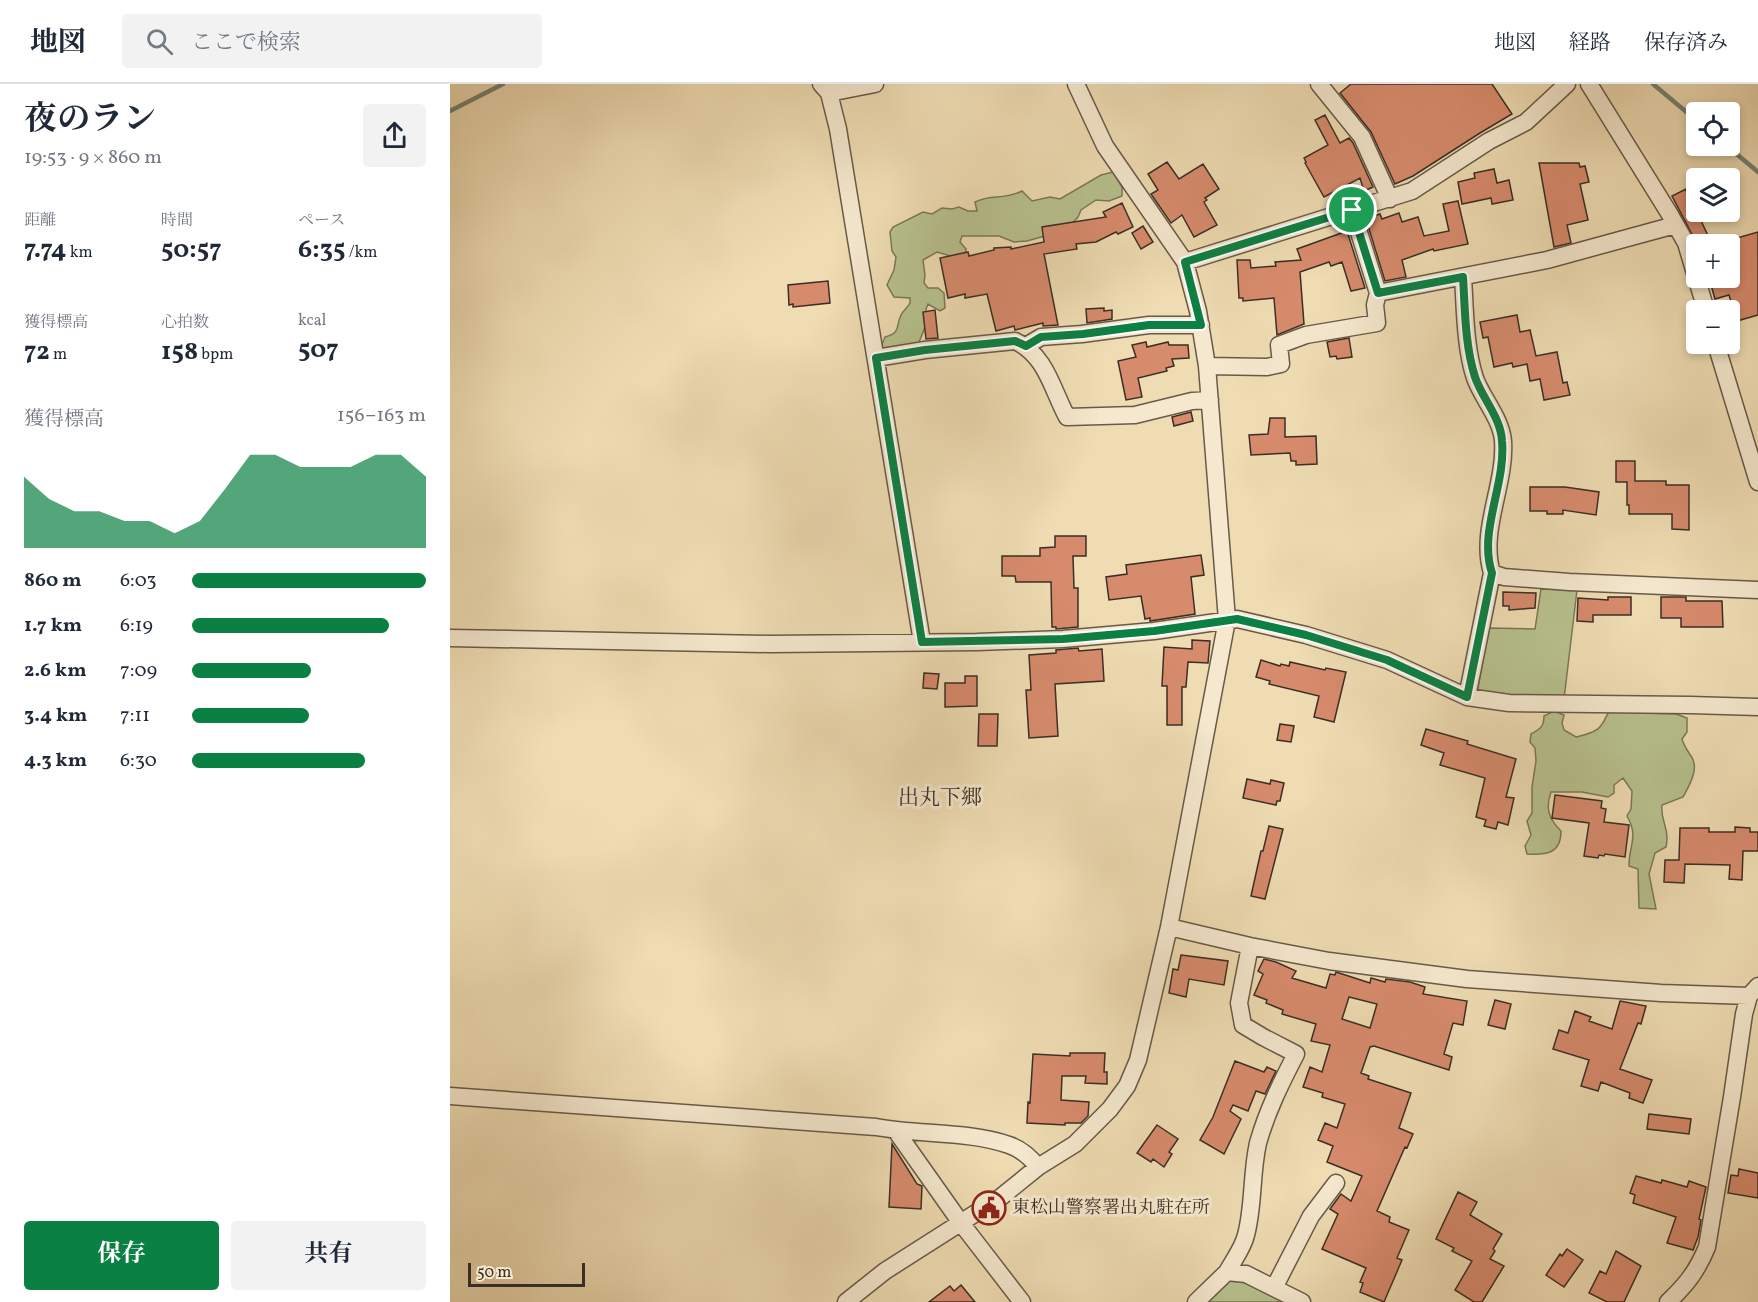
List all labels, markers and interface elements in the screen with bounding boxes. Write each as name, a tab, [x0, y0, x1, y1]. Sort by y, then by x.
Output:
search box	[122, 14, 542, 68]
text: 地図	[30, 24, 86, 63]
icon: search	[143, 25, 176, 58]
text: ここで検索	[191, 28, 301, 59]
text: 地図	[1494, 29, 1536, 58]
text: 経路	[1569, 29, 1611, 58]
text: 保存済み	[1644, 29, 1728, 58]
text: 夜のラン	[24, 98, 156, 144]
map controls	[1686, 102, 1740, 354]
button: locate	[1686, 102, 1740, 156]
button: share	[363, 104, 426, 167]
text: 19:53 · 9 × 860 m	[24, 144, 162, 172]
button: layers	[1686, 168, 1740, 222]
pin	[1326, 184, 1377, 235]
icon: arrive	[1335, 193, 1368, 226]
text: 距離	[24, 210, 56, 232]
text: 時間	[161, 210, 193, 232]
text: ペース	[298, 210, 345, 232]
text: 7.74	[24, 232, 67, 268]
text: 50:57	[161, 232, 222, 268]
text: 6:35	[298, 232, 345, 268]
button: +	[1686, 234, 1740, 288]
text: km	[67, 242, 93, 264]
text: /km	[345, 242, 377, 264]
button: −	[1686, 300, 1740, 354]
text: kcal	[298, 310, 326, 332]
text: 獲得標高	[24, 312, 88, 334]
text: 心拍数	[161, 312, 209, 334]
text: 507	[298, 332, 339, 368]
text: 72	[24, 334, 50, 370]
text: 158	[161, 334, 198, 370]
text: m	[50, 344, 67, 366]
text: bpm	[198, 344, 233, 366]
text: 156–163 m	[337, 402, 426, 430]
text: 獲得標高	[24, 406, 104, 434]
text: 860 m	[24, 567, 82, 595]
text: 6:03	[120, 567, 157, 595]
text: 1.7 km	[24, 612, 82, 640]
text: 6:19	[120, 612, 153, 640]
text: 2.6 km	[24, 657, 87, 685]
text: 7:09	[120, 657, 157, 685]
text: 3.4 km	[24, 702, 87, 730]
text: 7:11	[120, 702, 150, 730]
text: 4.3 km	[24, 747, 87, 775]
text: 6:30	[120, 747, 157, 775]
district label: 出丸下郷	[898, 784, 982, 813]
public building icon: 東松山警察署出丸駐在所	[971, 1190, 1007, 1226]
place label: 東松山警察署出丸駐在所	[1012, 1196, 1210, 1221]
button: 保存	[24, 1221, 219, 1290]
button: 共有	[231, 1221, 426, 1290]
scale bar	[468, 1260, 585, 1288]
text: 50 m	[477, 1262, 511, 1284]

